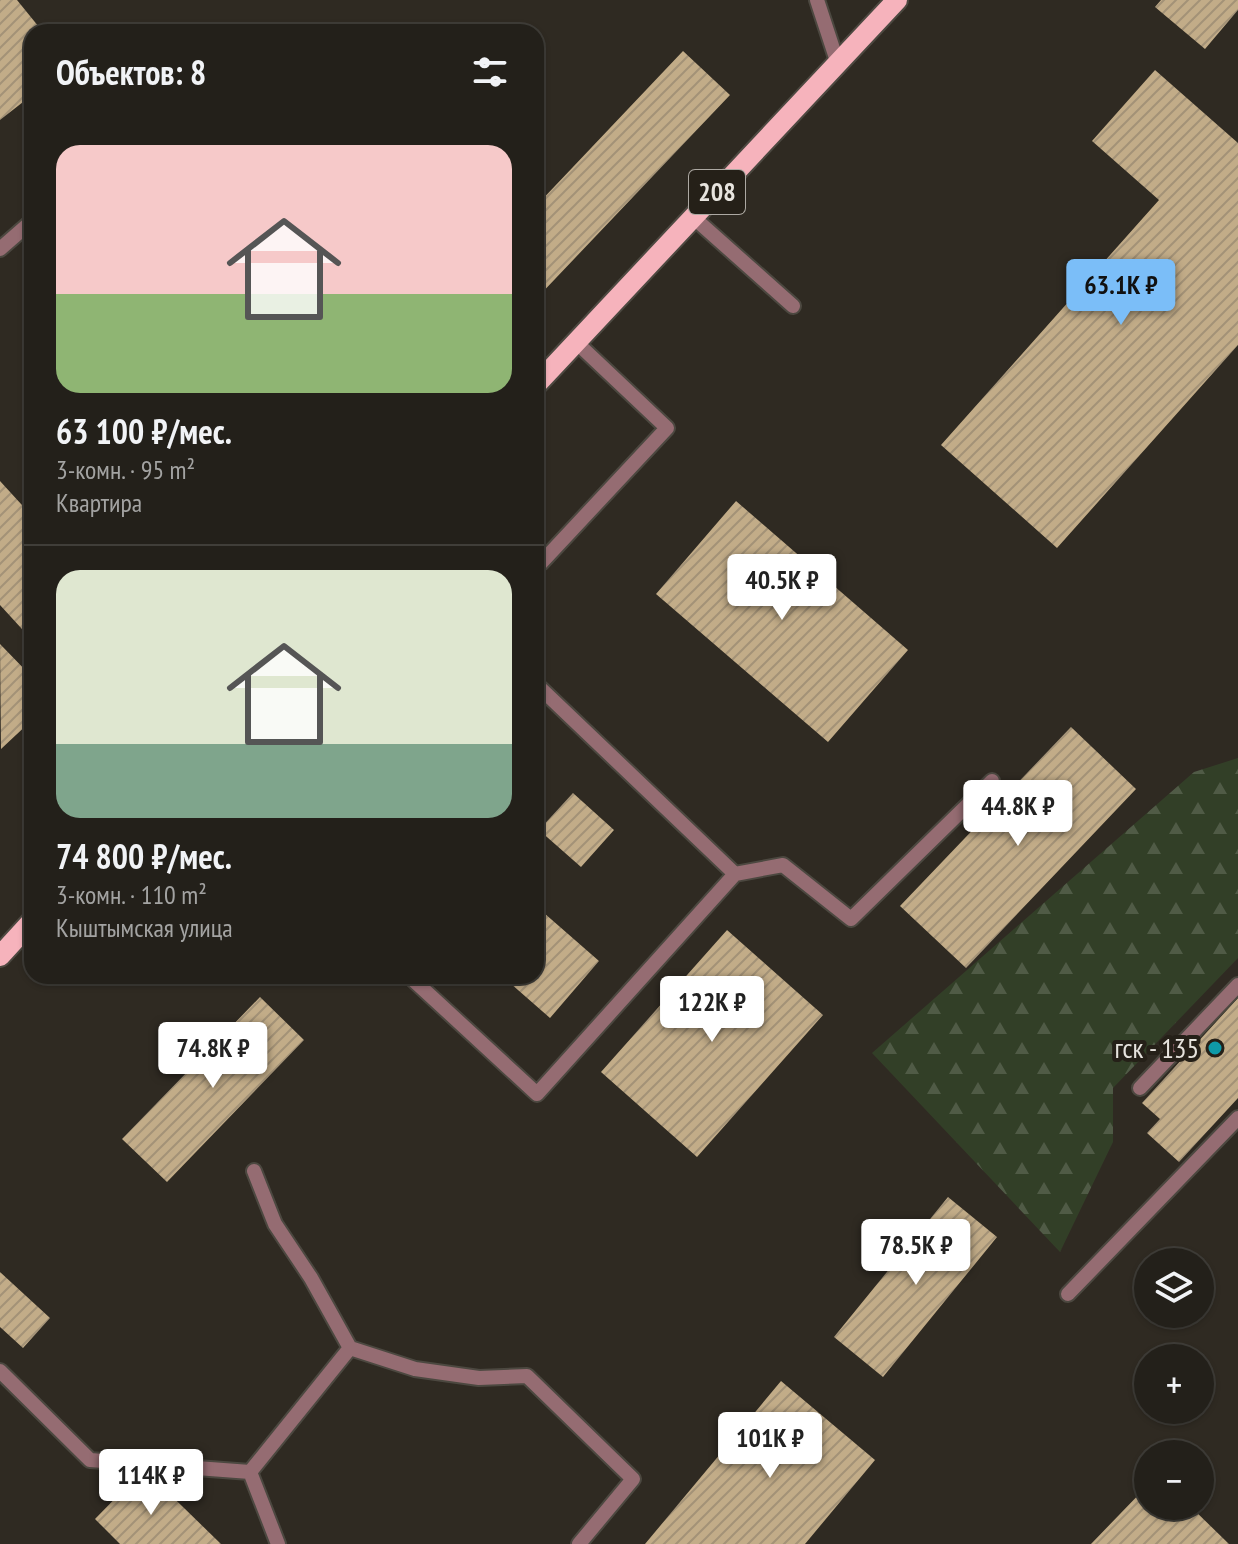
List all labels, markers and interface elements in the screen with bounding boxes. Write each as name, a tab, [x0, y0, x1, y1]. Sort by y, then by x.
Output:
text: Объектов: 8	[56, 50, 206, 94]
icon: filters	[468, 50, 512, 94]
road number: 208	[689, 170, 745, 214]
icon: home	[212, 197, 356, 341]
pin: 63.1K ₽	[1047, 259, 1195, 327]
text: 63.1K ₽	[1084, 268, 1158, 301]
text: 63 100 ₽/мес.	[56, 409, 232, 453]
text: 3-комн. · 95 m²	[56, 453, 195, 486]
text: Квартира	[56, 486, 142, 519]
pin: 40.5K ₽	[708, 554, 856, 622]
text: 40.5K ₽	[745, 563, 819, 596]
icon: home	[212, 622, 356, 766]
pin: 44.8K ₽	[944, 780, 1092, 848]
text: 44.8K ₽	[981, 789, 1055, 822]
text: 74 800 ₽/мес.	[56, 834, 232, 878]
text: 3-комн. · 110 m²	[56, 878, 207, 911]
text: Кыштымская улица	[56, 911, 233, 944]
pin: 122K ₽	[647, 976, 777, 1044]
text: 122K ₽	[678, 985, 746, 1018]
pin: 74.8K ₽	[139, 1022, 287, 1090]
place label: гск - 135	[1115, 1029, 1199, 1066]
text: 74.8K ₽	[176, 1031, 250, 1064]
marker: гск - 135	[1206, 1039, 1224, 1057]
pin: 78.5K ₽	[842, 1219, 990, 1287]
text: 78.5K ₽	[879, 1228, 953, 1261]
map controls	[1134, 1248, 1214, 1520]
button: layers	[1134, 1248, 1214, 1328]
button: +	[1134, 1344, 1214, 1424]
pin: 101K ₽	[705, 1412, 835, 1480]
text: 101K ₽	[736, 1421, 804, 1454]
button: −	[1134, 1440, 1214, 1520]
pin: 114K ₽	[86, 1449, 216, 1517]
text: 114K ₽	[117, 1458, 185, 1491]

